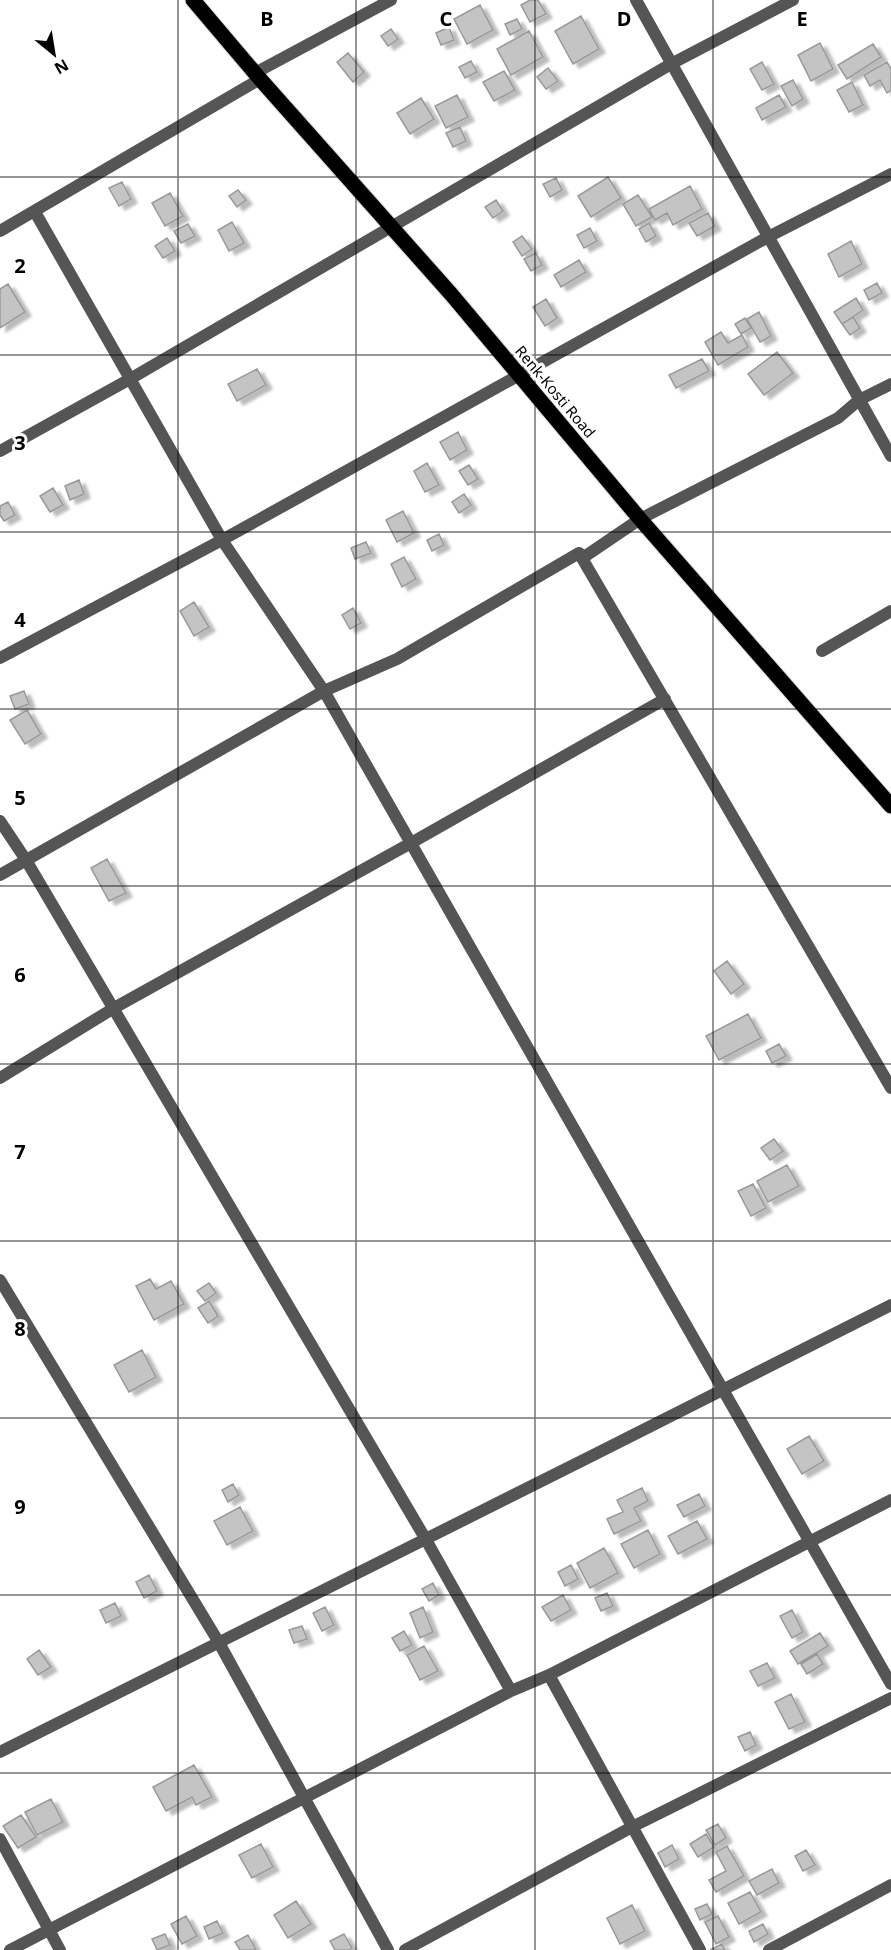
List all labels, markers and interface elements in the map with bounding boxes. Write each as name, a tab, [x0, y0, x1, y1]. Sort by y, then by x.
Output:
text: B	[260, 5, 274, 32]
text: C	[440, 5, 453, 32]
text: D	[617, 5, 631, 32]
text: E	[796, 5, 808, 32]
north arrow	[24, 24, 84, 84]
text: N	[50, 54, 73, 80]
text: 2	[14, 252, 26, 279]
street label: Renk-Kosti Road	[511, 341, 600, 442]
text: 3	[14, 429, 26, 456]
text: 4	[14, 606, 26, 633]
text: 5	[14, 784, 26, 811]
text: 6	[14, 961, 26, 988]
text: 7	[14, 1138, 26, 1165]
text: 8	[14, 1315, 26, 1342]
text: 9	[14, 1493, 26, 1520]

